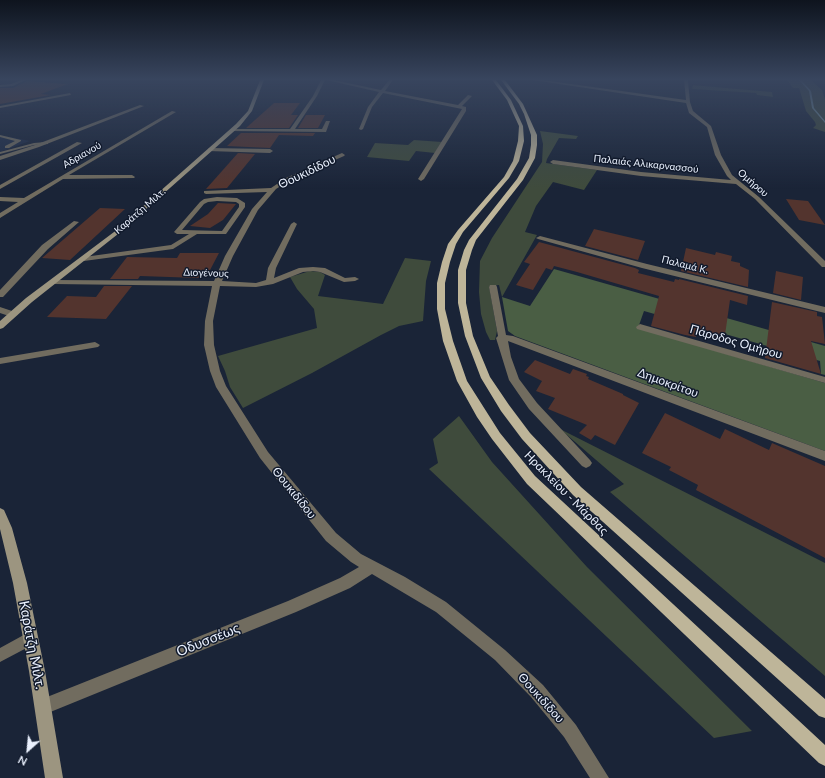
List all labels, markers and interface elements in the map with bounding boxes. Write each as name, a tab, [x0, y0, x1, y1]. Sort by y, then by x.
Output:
street label: Αδριανού	[61, 139, 103, 171]
street label: Θουκιδίδου	[276, 152, 338, 192]
street label: Παλαιάς Αλικαρνασσού	[593, 153, 699, 175]
street label: Ομήρου	[735, 166, 771, 200]
street label: Καράτζη Μιλτ.	[112, 185, 168, 237]
street label: Παλαμά Κ.	[660, 253, 710, 277]
street label: Διογένους	[183, 266, 229, 280]
street label: Πάροδος Ομήρου	[688, 322, 784, 362]
street label: Δημοκρίτου	[636, 365, 700, 401]
street label: Ηρακλείου - Μάρθας	[521, 448, 611, 538]
street label: Θουκιδίδου	[269, 464, 319, 522]
street label: Καράτζη Μιλτ.	[15, 599, 49, 691]
street label: Οδυσσέως	[174, 620, 242, 660]
street label: Θουκιδίδου	[515, 670, 567, 726]
north arrow	[8, 730, 48, 770]
text: N	[16, 753, 29, 769]

